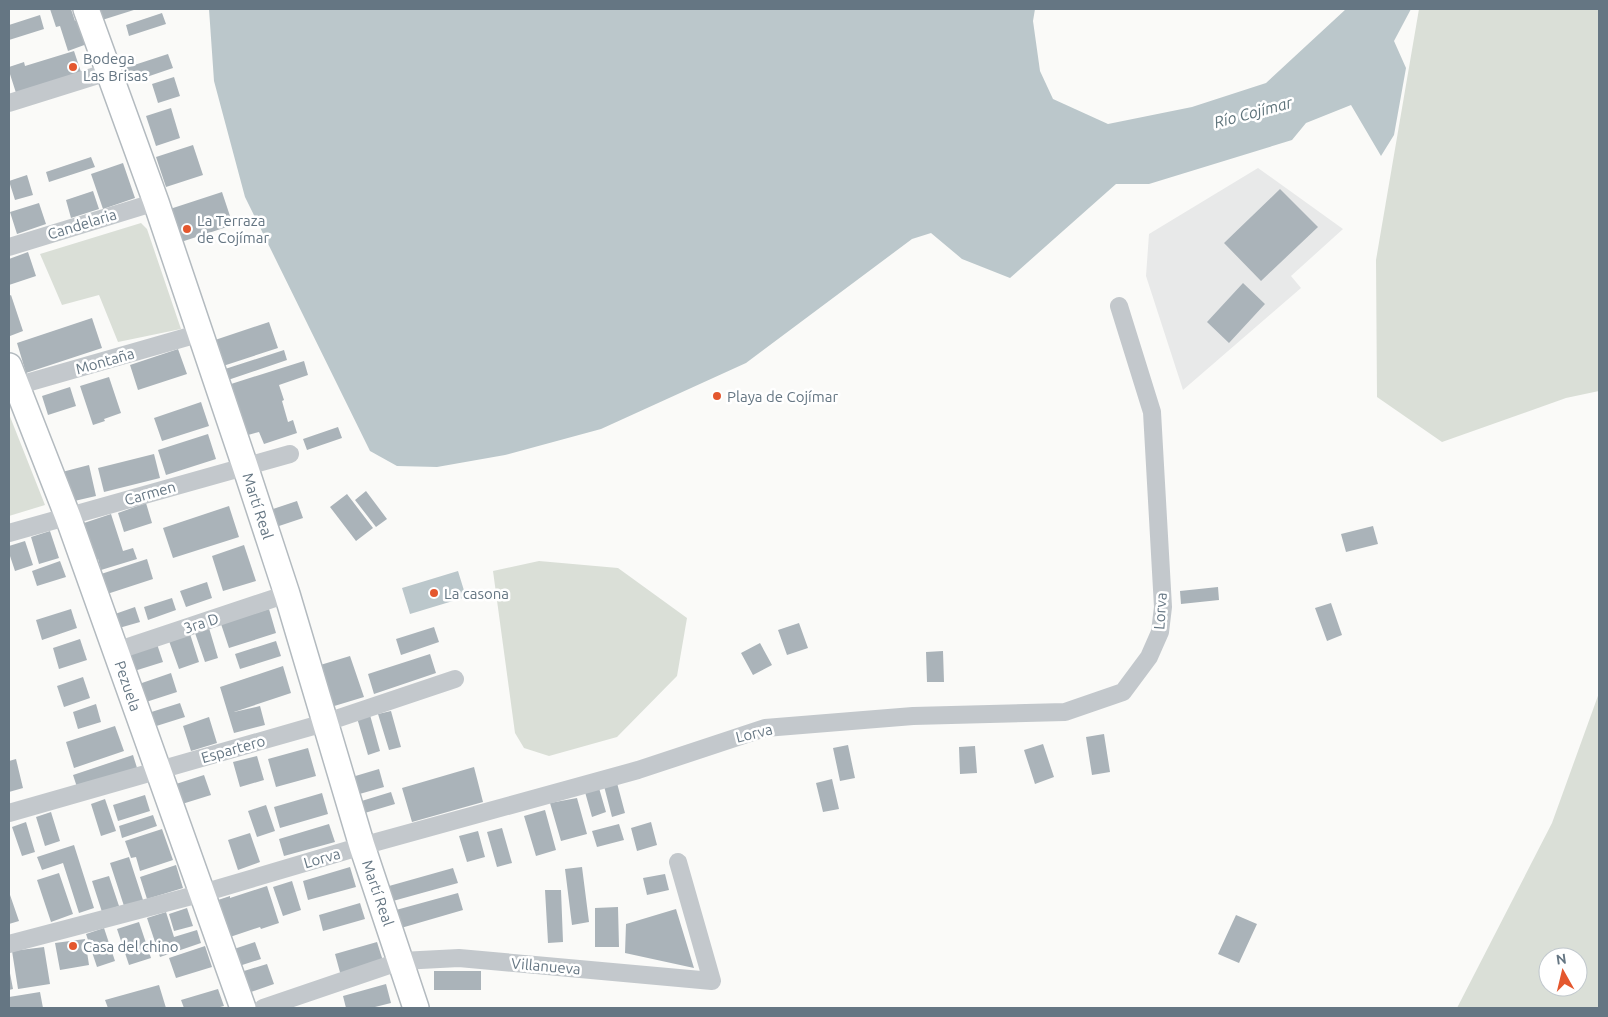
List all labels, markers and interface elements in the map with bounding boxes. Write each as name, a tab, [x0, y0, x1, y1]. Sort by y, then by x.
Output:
place label: Bodega Las Brisas	[83, 50, 148, 84]
marker: Bodega Las Brisas	[67, 61, 79, 73]
water label: Río Cojímar	[1212, 93, 1295, 131]
street label: Candelaria	[45, 205, 119, 243]
place label: La Terraza de Cojímar	[197, 212, 269, 246]
marker: La Terraza de Cojímar	[181, 223, 193, 235]
street label: Montaña	[74, 345, 136, 377]
place label: Playa de Cojímar	[727, 388, 838, 405]
marker: Playa de Cojímar	[711, 390, 723, 402]
street label: Martí Real	[239, 471, 277, 541]
street label: Carmen	[122, 478, 178, 508]
place label: La casona	[444, 585, 509, 602]
marker: La casona	[428, 587, 440, 599]
street label: Lorva	[1150, 592, 1170, 630]
street label: 3ra D	[181, 609, 221, 637]
street label: Pezuela	[111, 658, 145, 714]
street label: Lorva	[734, 720, 774, 746]
street label: Espartero	[199, 732, 267, 766]
street label: Lorva	[302, 845, 342, 871]
street label: Martí Real	[359, 858, 397, 928]
place label: Casa del chino	[83, 938, 179, 955]
marker: Casa del chino	[67, 940, 79, 952]
north arrow	[1538, 947, 1588, 997]
text: N	[1555, 950, 1567, 968]
street label: Villanueva	[511, 954, 581, 978]

